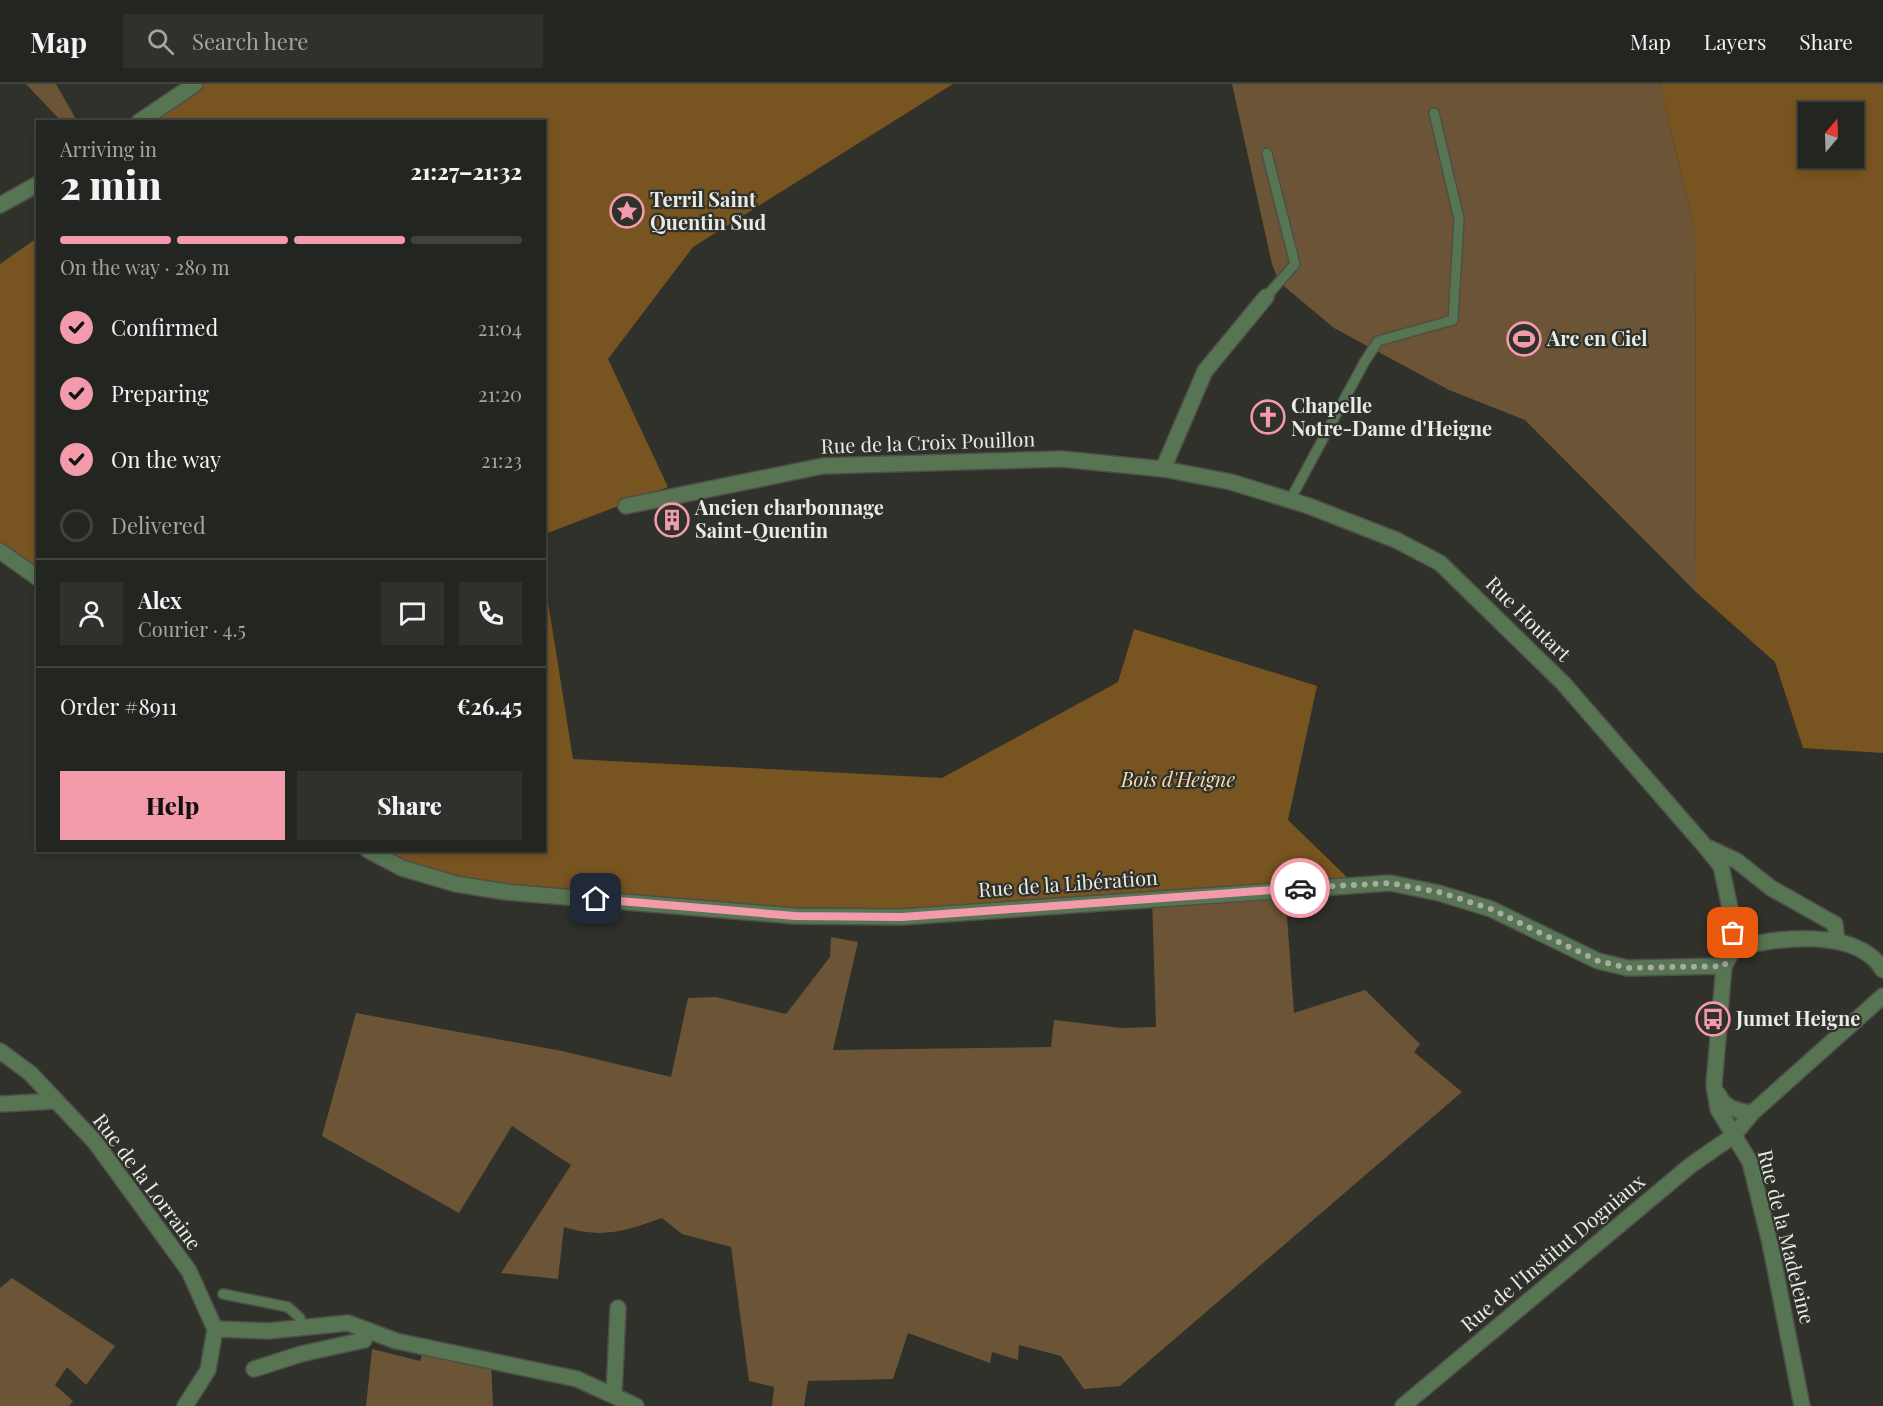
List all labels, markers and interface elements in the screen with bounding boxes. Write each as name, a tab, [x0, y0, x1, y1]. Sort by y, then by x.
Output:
search box	[123, 14, 543, 68]
text: Map	[30, 23, 87, 60]
icon: search	[144, 25, 177, 58]
text: Search here	[192, 26, 308, 56]
text: Map	[1630, 27, 1671, 55]
text: Layers	[1704, 27, 1766, 55]
text: Share	[1799, 27, 1853, 55]
north arrow	[1798, 102, 1864, 168]
map controls	[1798, 102, 1864, 168]
text: Arriving in	[60, 135, 157, 162]
text: 21:27–21:32	[410, 156, 522, 186]
text: 2 min	[60, 158, 162, 210]
place label: Terril Saint Quentin Sud	[650, 185, 766, 235]
place icon: Terril Saint Quentin Sud	[609, 193, 645, 229]
text: On the way · 280 m	[60, 253, 230, 280]
icon: check	[60, 311, 93, 344]
text: Confirmed	[111, 312, 218, 342]
text: 21:04	[478, 314, 522, 341]
sports icon: Arc en Ciel	[1506, 321, 1542, 357]
place label: Arc en Ciel	[1546, 324, 1648, 351]
icon: check	[60, 377, 93, 410]
text: Preparing	[111, 378, 209, 408]
text: 21:20	[478, 380, 522, 407]
place label: Chapelle Notre-Dame d'Heigne	[1291, 391, 1492, 441]
church icon: Chapelle Notre-Dame d'Heigne	[1250, 399, 1286, 435]
street label: Rue de la Croix Pouillon	[820, 424, 1036, 459]
icon: check	[60, 443, 93, 476]
text: On the way	[111, 444, 221, 474]
text: 21:23	[481, 446, 522, 473]
place label: Ancien charbonnage Saint-Quentin	[694, 493, 884, 543]
building icon: Ancien charbonnage Saint-Quentin	[654, 502, 690, 538]
text: Delivered	[111, 510, 206, 540]
street label: Rue Houtart	[1481, 569, 1578, 667]
button: person	[60, 582, 123, 645]
button: chat	[381, 582, 444, 645]
button: phone	[459, 582, 522, 645]
text: Alex	[138, 585, 182, 615]
text: Courier · 4.5	[138, 615, 246, 642]
text: Order #8911	[60, 691, 177, 721]
text: €26.45	[456, 691, 522, 721]
park label: Bois d'Heigne	[1120, 765, 1235, 792]
button: Help	[60, 771, 285, 840]
button: Share	[297, 771, 522, 840]
courier	[1270, 858, 1330, 918]
street label: Rue de la Libération	[977, 863, 1159, 902]
icon: car	[1284, 872, 1317, 905]
pin	[570, 873, 621, 924]
icon: home	[579, 882, 612, 915]
pin	[1707, 907, 1758, 958]
icon: bag	[1716, 916, 1749, 949]
bus stop icon: Jumet Heigne	[1695, 1001, 1731, 1037]
place label: Jumet Heigne	[1735, 1004, 1860, 1031]
street label: Rue de la Lorraine	[88, 1107, 209, 1255]
street label: Rue de la Madeleine	[1753, 1147, 1822, 1327]
street label: Rue de l'Institut Dogniaux	[1454, 1167, 1650, 1337]

